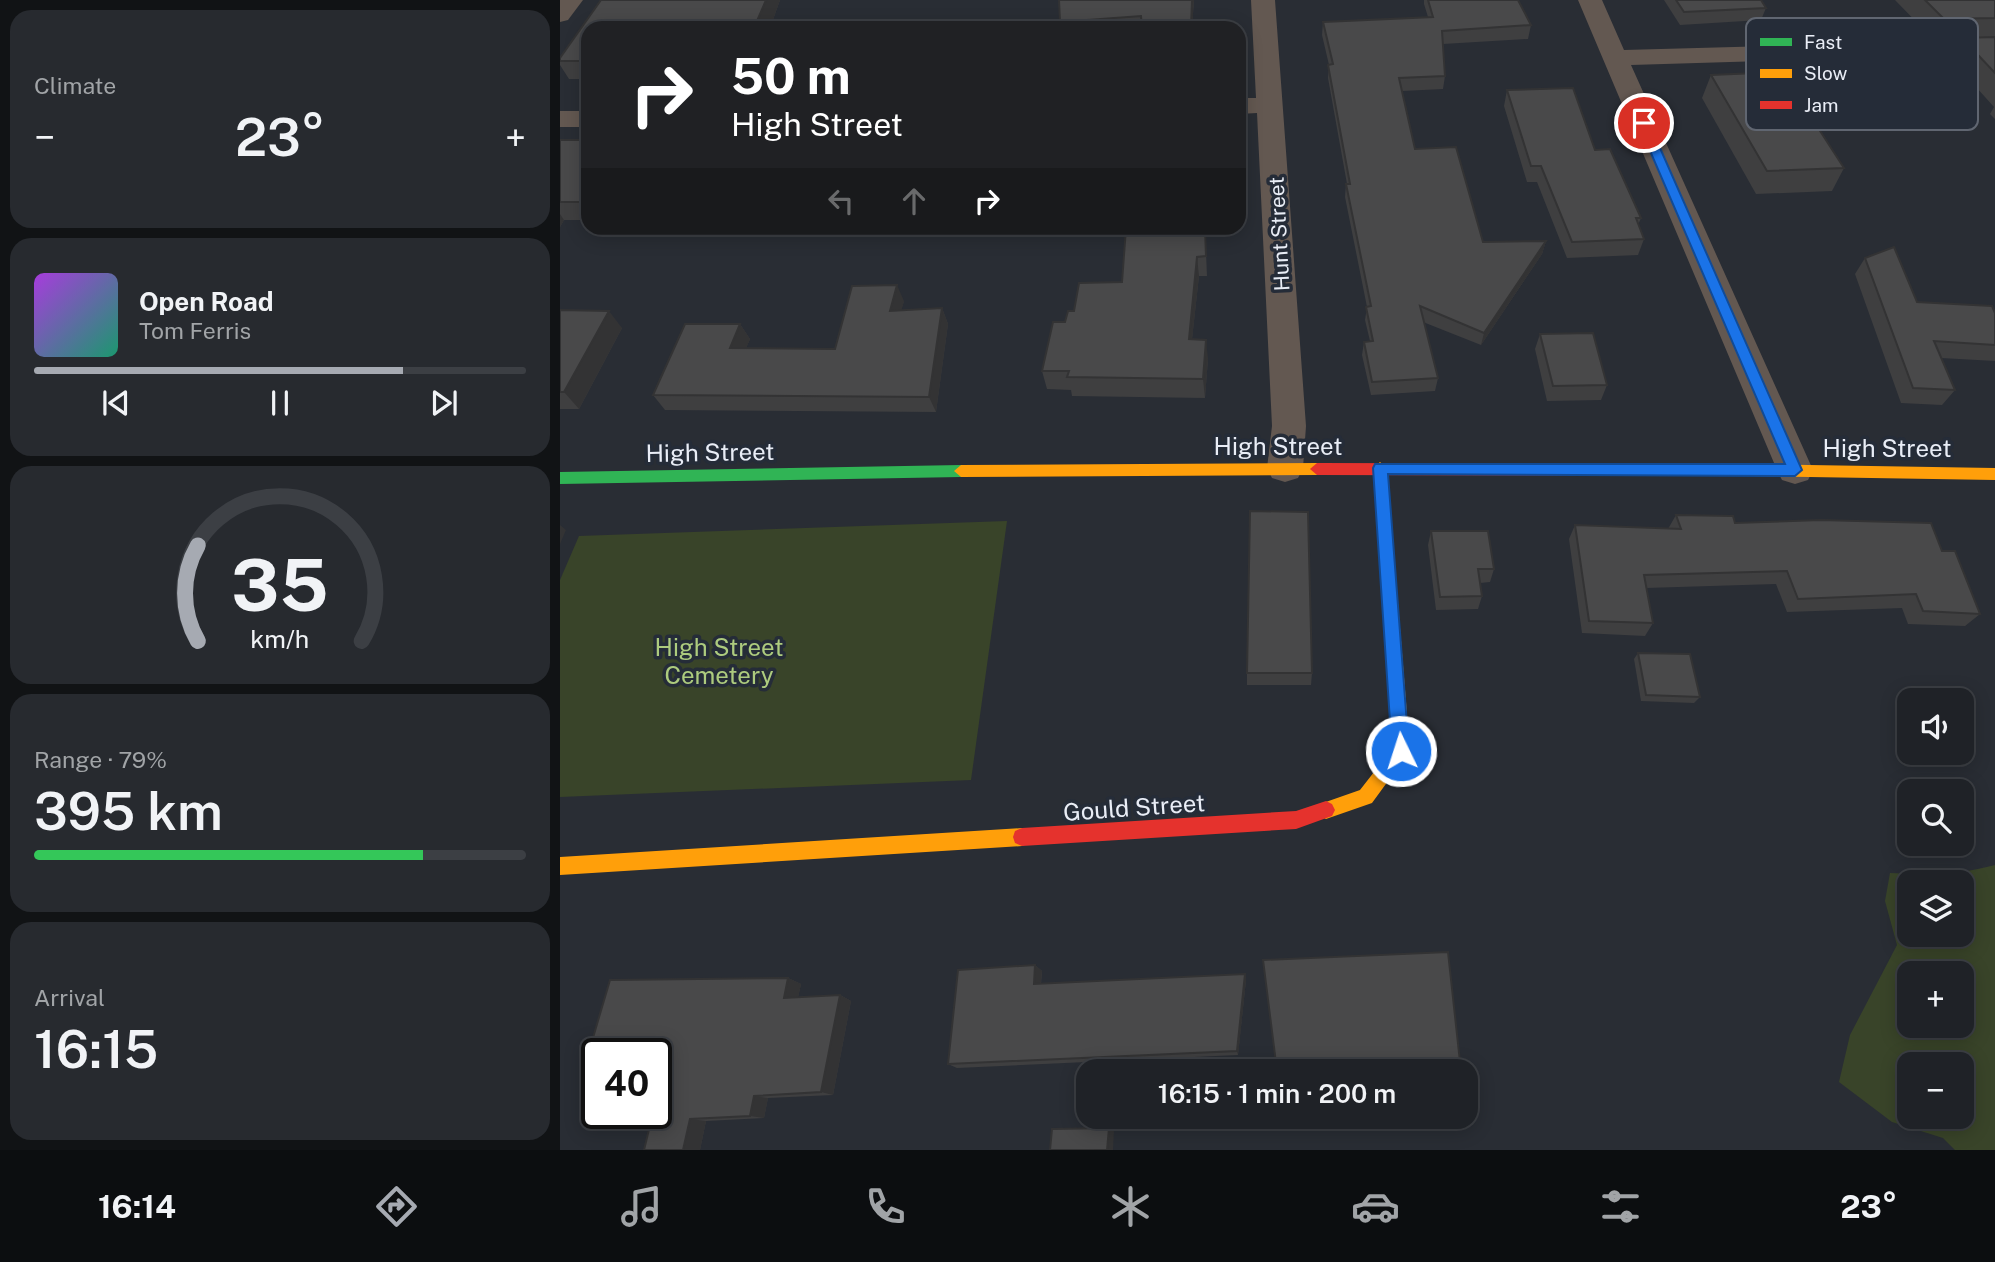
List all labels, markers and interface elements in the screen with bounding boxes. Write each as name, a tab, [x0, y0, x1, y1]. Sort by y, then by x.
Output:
legend	[1746, 18, 1978, 130]
text: Fast	[1804, 31, 1842, 53]
text: 50 m	[731, 47, 851, 105]
icon: right	[616, 49, 707, 140]
text: Slow	[1804, 62, 1848, 84]
text: Climate	[34, 72, 116, 99]
pin	[1614, 93, 1674, 153]
text: Jam	[1804, 94, 1838, 116]
icon: arrive	[1625, 104, 1663, 142]
text: High Street	[731, 106, 903, 143]
text: 23°	[235, 107, 325, 168]
text: −	[34, 115, 55, 160]
text: +	[505, 115, 526, 160]
street label: Hunt Street	[1264, 176, 1294, 292]
icon: left	[822, 182, 860, 220]
icon: ahead	[895, 182, 933, 220]
icon: right	[968, 182, 1006, 220]
text: Open Road	[139, 286, 274, 317]
text: Tom Ferris	[139, 317, 251, 344]
icon: previous	[97, 384, 135, 422]
icon: pause	[261, 384, 299, 422]
icon: next	[425, 384, 463, 422]
street label: High Street	[1214, 432, 1343, 460]
street label: High Street	[1823, 434, 1952, 462]
street label: High Street	[645, 437, 775, 467]
text: 35	[231, 542, 329, 627]
text: km/h	[251, 624, 309, 654]
park label: High Street Cemetery	[655, 633, 784, 689]
map controls	[1897, 688, 1974, 1129]
button: sound	[1897, 688, 1974, 765]
position arrow	[1364, 714, 1438, 788]
text: Range · 79%	[34, 746, 167, 773]
button: search	[1897, 779, 1974, 856]
text: 395 km	[34, 781, 223, 842]
street label: Gould Street	[1062, 788, 1206, 826]
button: layers	[1897, 870, 1974, 947]
button: +	[1897, 961, 1974, 1038]
text: Arrival	[34, 984, 105, 1011]
text: 16:15	[34, 1019, 158, 1080]
speed limit sign: 40	[581, 1038, 672, 1129]
button: −	[1897, 1052, 1974, 1129]
text: 16:15 · 1 min · 200 m	[1158, 1078, 1396, 1109]
icon: directions	[372, 1182, 421, 1231]
icon: music	[617, 1182, 666, 1231]
icon: phone	[861, 1182, 910, 1231]
icon: climate	[1106, 1182, 1155, 1231]
icon: car	[1351, 1182, 1400, 1231]
icon: filters	[1596, 1182, 1645, 1231]
text: 16:14	[98, 1188, 176, 1225]
text: 23°	[1840, 1188, 1897, 1225]

